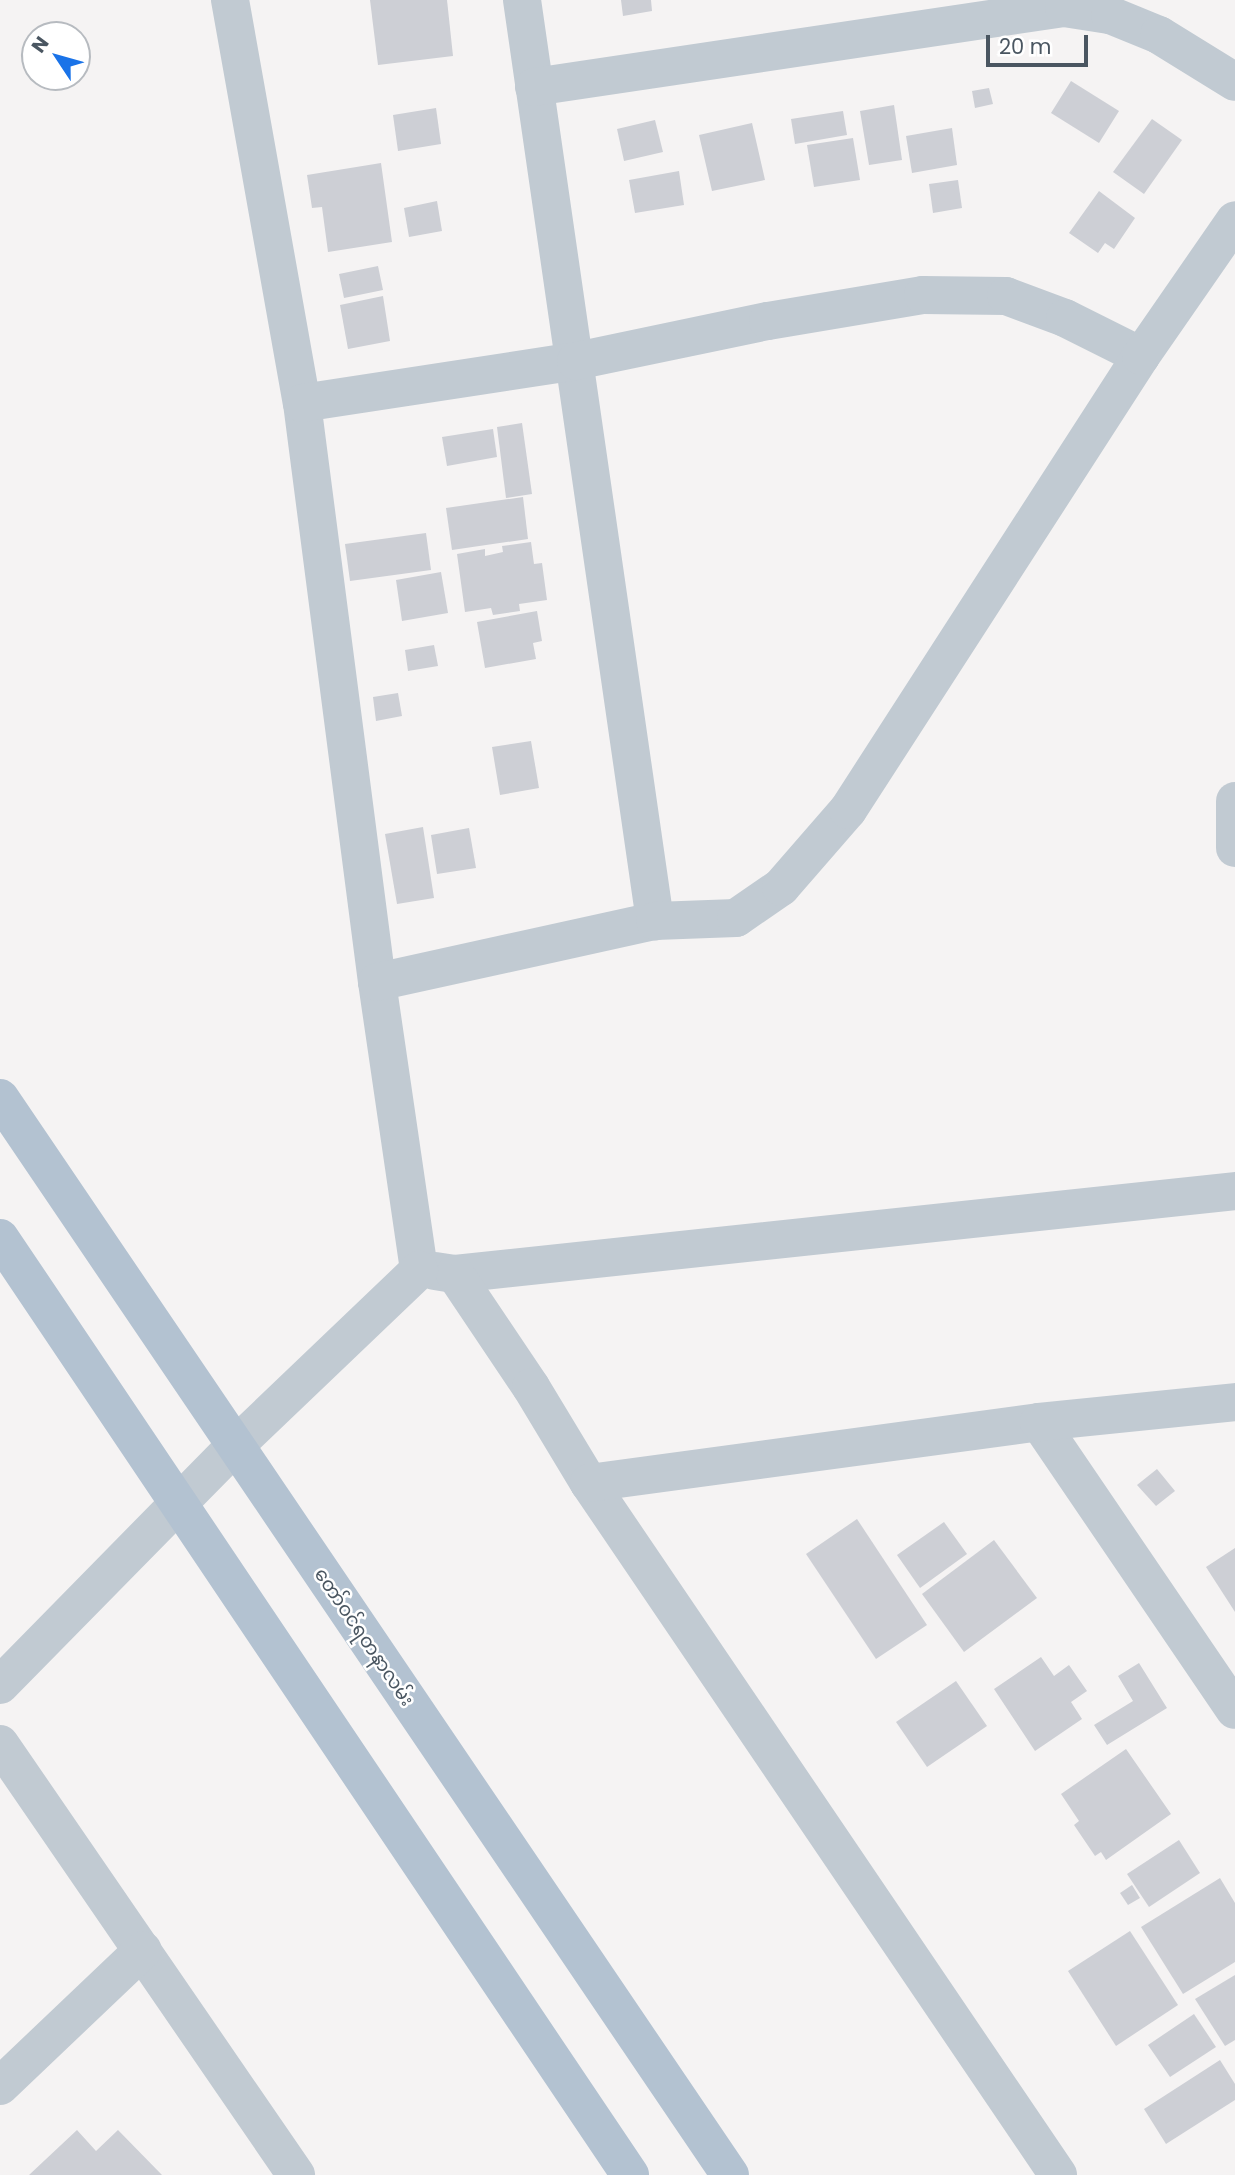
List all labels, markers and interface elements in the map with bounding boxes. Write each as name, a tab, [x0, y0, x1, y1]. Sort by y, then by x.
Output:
north arrow	[21, 21, 91, 91]
scale bar	[990, 21, 1092, 65]
text: N	[25, 31, 55, 58]
text: 20 m	[999, 32, 1052, 61]
street label: တော်ဝင်ရတနာလမ်း	[309, 1564, 419, 1710]

